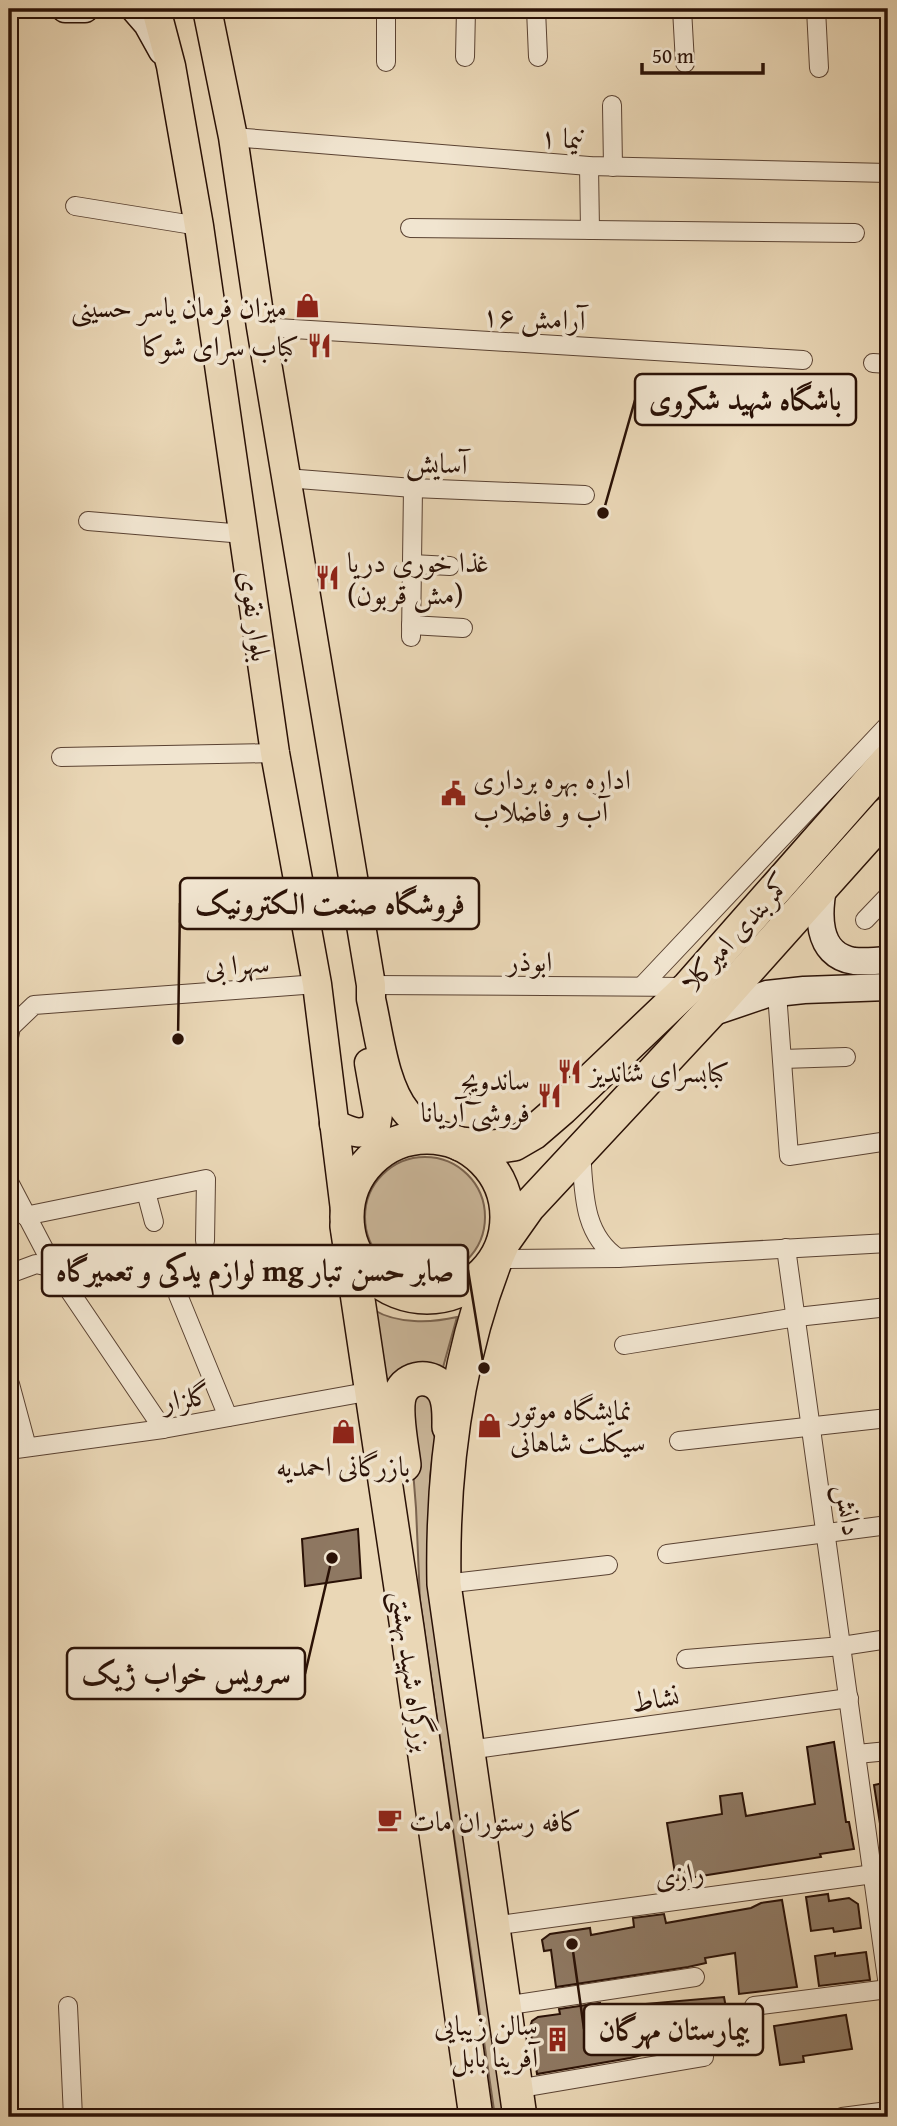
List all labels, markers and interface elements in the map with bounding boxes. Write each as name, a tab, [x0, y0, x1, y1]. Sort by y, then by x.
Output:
scale bar	[642, 32, 762, 76]
text: 50 m	[652, 40, 694, 71]
street label: نیما ۱	[539, 115, 586, 159]
place label: میزان فرمان یاسر حسینی	[71, 286, 287, 328]
shop icon: میزان فرمان یاسر حسینی	[293, 292, 321, 320]
street label: آرامش ۱۶	[481, 294, 590, 340]
place label: کباب سرای شوکا	[143, 325, 299, 366]
restaurant icon: کباب سرای شوکا	[305, 331, 333, 359]
callout: باشگاه شهید شکروی	[635, 374, 856, 425]
text: باشگاه شهید شکروی	[649, 377, 841, 421]
street label: آسایش	[405, 440, 472, 484]
place label: غذا خوری دریا (مش قربون)	[347, 541, 489, 614]
restaurant icon: غذا خوری دریا (مش قربون)	[313, 563, 341, 591]
street label: بلوار نقوی	[229, 568, 283, 664]
place label: اداره بهره برداری آب و فاضلاب	[473, 758, 631, 831]
public building icon: اداره بهره برداری آب و فاضلاب	[439, 780, 467, 808]
street label: کمربندی امیرکلا	[670, 863, 800, 1001]
callout: فروشگاه صنعت الکترونیک	[180, 878, 479, 929]
text: فروشگاه صنعت الکترونیک	[195, 881, 465, 925]
street label: ابوذر	[505, 940, 552, 981]
street label: سهرا بی	[203, 941, 271, 987]
place label: کبابسرای شاندیز	[587, 1051, 730, 1092]
restaurant icon: کبابسرای شاندیز	[556, 1057, 584, 1085]
place label: ساندویچ فروشی آریانا	[421, 1059, 530, 1132]
restaurant icon: ساندویچ فروشی آریانا	[536, 1081, 564, 1109]
callout: لوازم یدکی و تعمیرگاه mg صابر حسن تبار	[42, 1245, 468, 1296]
text: لوازم یدکی و تعمیرگاه mg صابر حسن تبار	[56, 1248, 454, 1297]
street label: گلزار	[156, 1373, 214, 1422]
place label: نمایشگاه موتور سیکلت شاهانی	[507, 1389, 646, 1462]
shop icon: نمایشگاه موتور سیکلت شاهانی	[476, 1411, 504, 1439]
shop icon: بازرگانی احمدیه	[329, 1417, 357, 1445]
place label: بازرگانی احمدیه	[276, 1445, 410, 1486]
street label: دانش	[826, 1482, 874, 1538]
street label: بزرگراه شهید بهشتی	[380, 1588, 445, 1754]
callout: سرویس خواب ژیک	[67, 1648, 305, 1699]
text: سرویس خواب ژیک	[81, 1651, 291, 1695]
street label: نشاط	[628, 1674, 682, 1722]
place label: کافه رستوران مات	[409, 1800, 582, 1841]
cafe icon: کافه رستوران مات	[375, 1806, 403, 1834]
street label: رازی	[651, 1850, 707, 1898]
place label: سالن زیبایی آفرینا بابل	[434, 2004, 541, 2077]
callout: بیمارستان مهرگان	[584, 2004, 763, 2055]
text: بیمارستان مهرگان	[598, 2007, 750, 2051]
building icon: سالن زیبایی آفرینا بابل	[544, 2026, 572, 2054]

